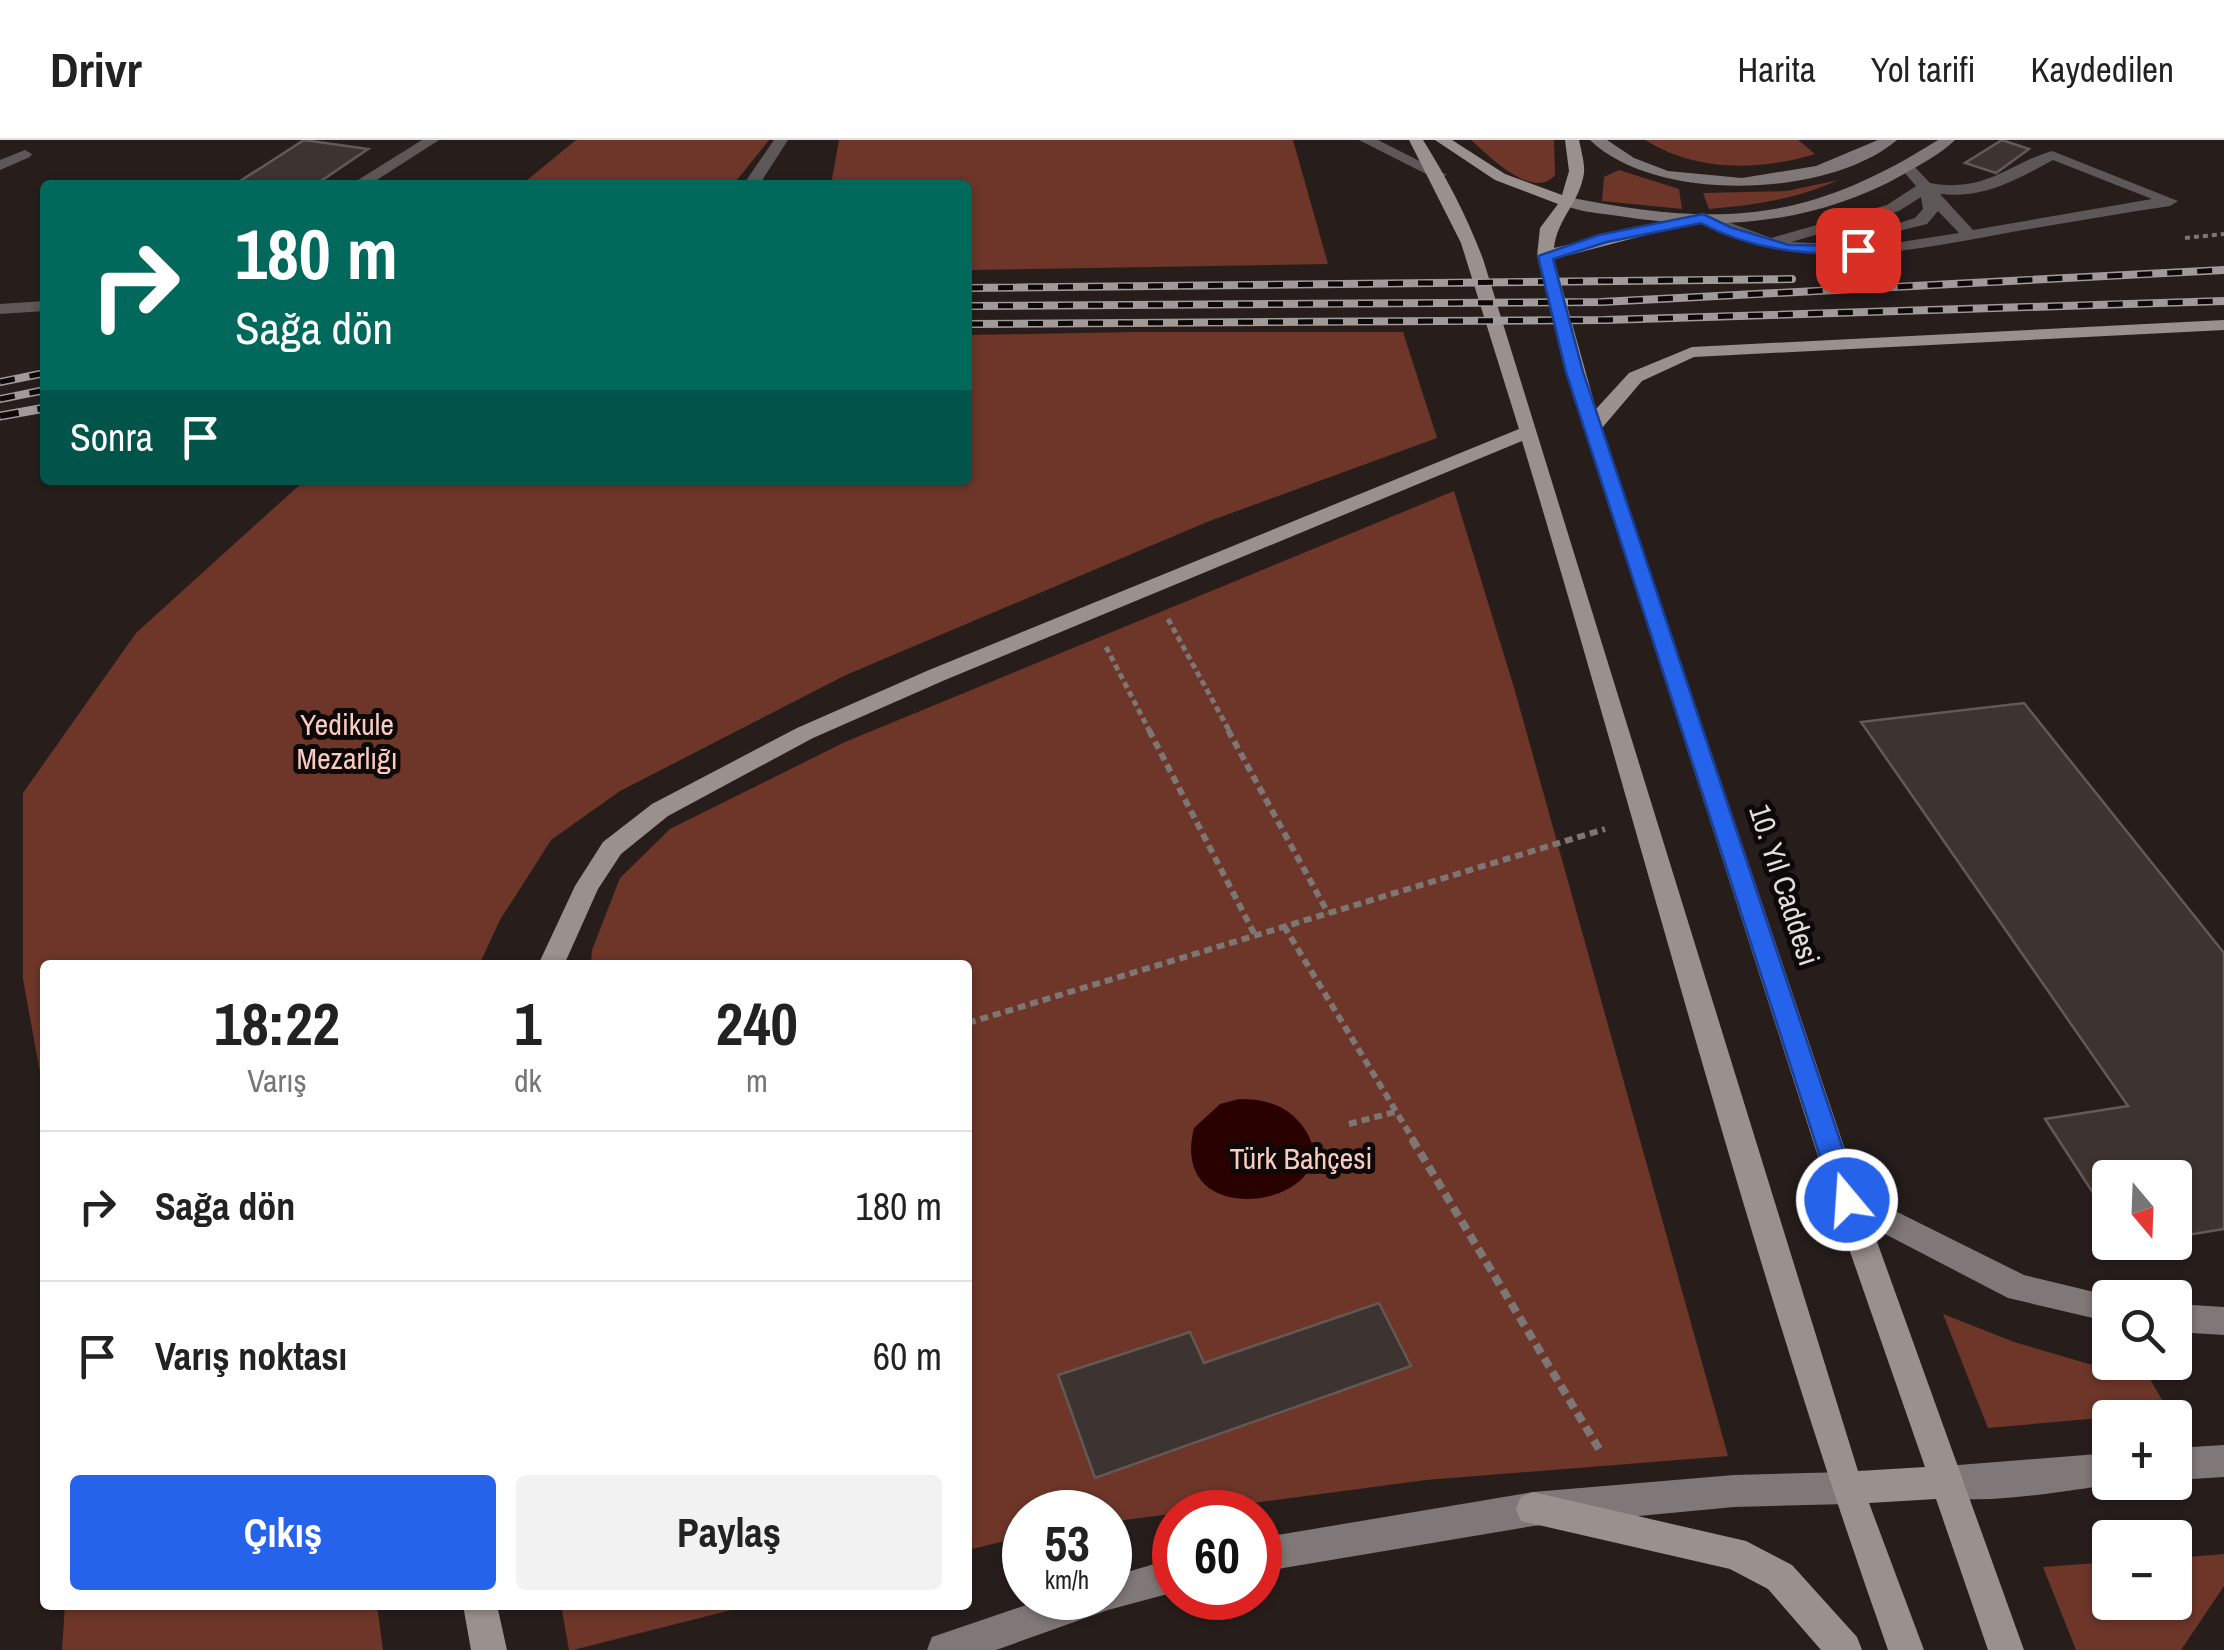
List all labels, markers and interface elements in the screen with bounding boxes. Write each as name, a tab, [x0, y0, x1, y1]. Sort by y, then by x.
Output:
text: Drivr	[50, 37, 142, 102]
text: Harita	[1738, 46, 1816, 93]
text: Yol tarifi	[1871, 46, 1975, 93]
text: Kaydedilen	[2030, 46, 2174, 93]
text: 180 m	[235, 207, 398, 301]
pin	[1816, 208, 1901, 293]
icon: right	[70, 220, 200, 350]
icon: arrive	[1831, 223, 1886, 278]
text: Sağa dön	[235, 297, 393, 358]
icon: arrive	[173, 410, 228, 465]
text: Sonra	[70, 412, 153, 463]
park label: Yedikule Mezarlığı	[296, 704, 398, 778]
street label: 10. Yıl Caddesi	[1740, 799, 1830, 970]
text: 18:22	[214, 983, 340, 1064]
text: 1	[514, 983, 542, 1064]
text: 240	[716, 983, 798, 1064]
text: Varış	[247, 1059, 307, 1102]
text: dk	[514, 1059, 542, 1102]
text: m	[746, 1059, 768, 1102]
park label: Türk Bahçesi	[1230, 1138, 1372, 1178]
position arrow	[1795, 1148, 1899, 1252]
north arrow	[2092, 1160, 2192, 1260]
map controls	[2092, 1160, 2192, 1620]
icon: right	[70, 1179, 125, 1234]
text: Sağa dön	[155, 1181, 295, 1232]
text: 180 m	[855, 1181, 942, 1232]
button: search	[2092, 1280, 2192, 1380]
icon: arrive	[70, 1329, 125, 1384]
text: Varış noktası	[155, 1331, 347, 1382]
text: 60 m	[873, 1331, 942, 1382]
button: +	[2092, 1400, 2192, 1500]
button: Çıkış	[70, 1475, 496, 1590]
button: Paylaş	[516, 1475, 942, 1590]
speed limit sign: 60	[1152, 1490, 1282, 1620]
text: 53	[1044, 1509, 1090, 1577]
button: −	[2092, 1520, 2192, 1620]
text: km/h	[1045, 1563, 1089, 1597]

